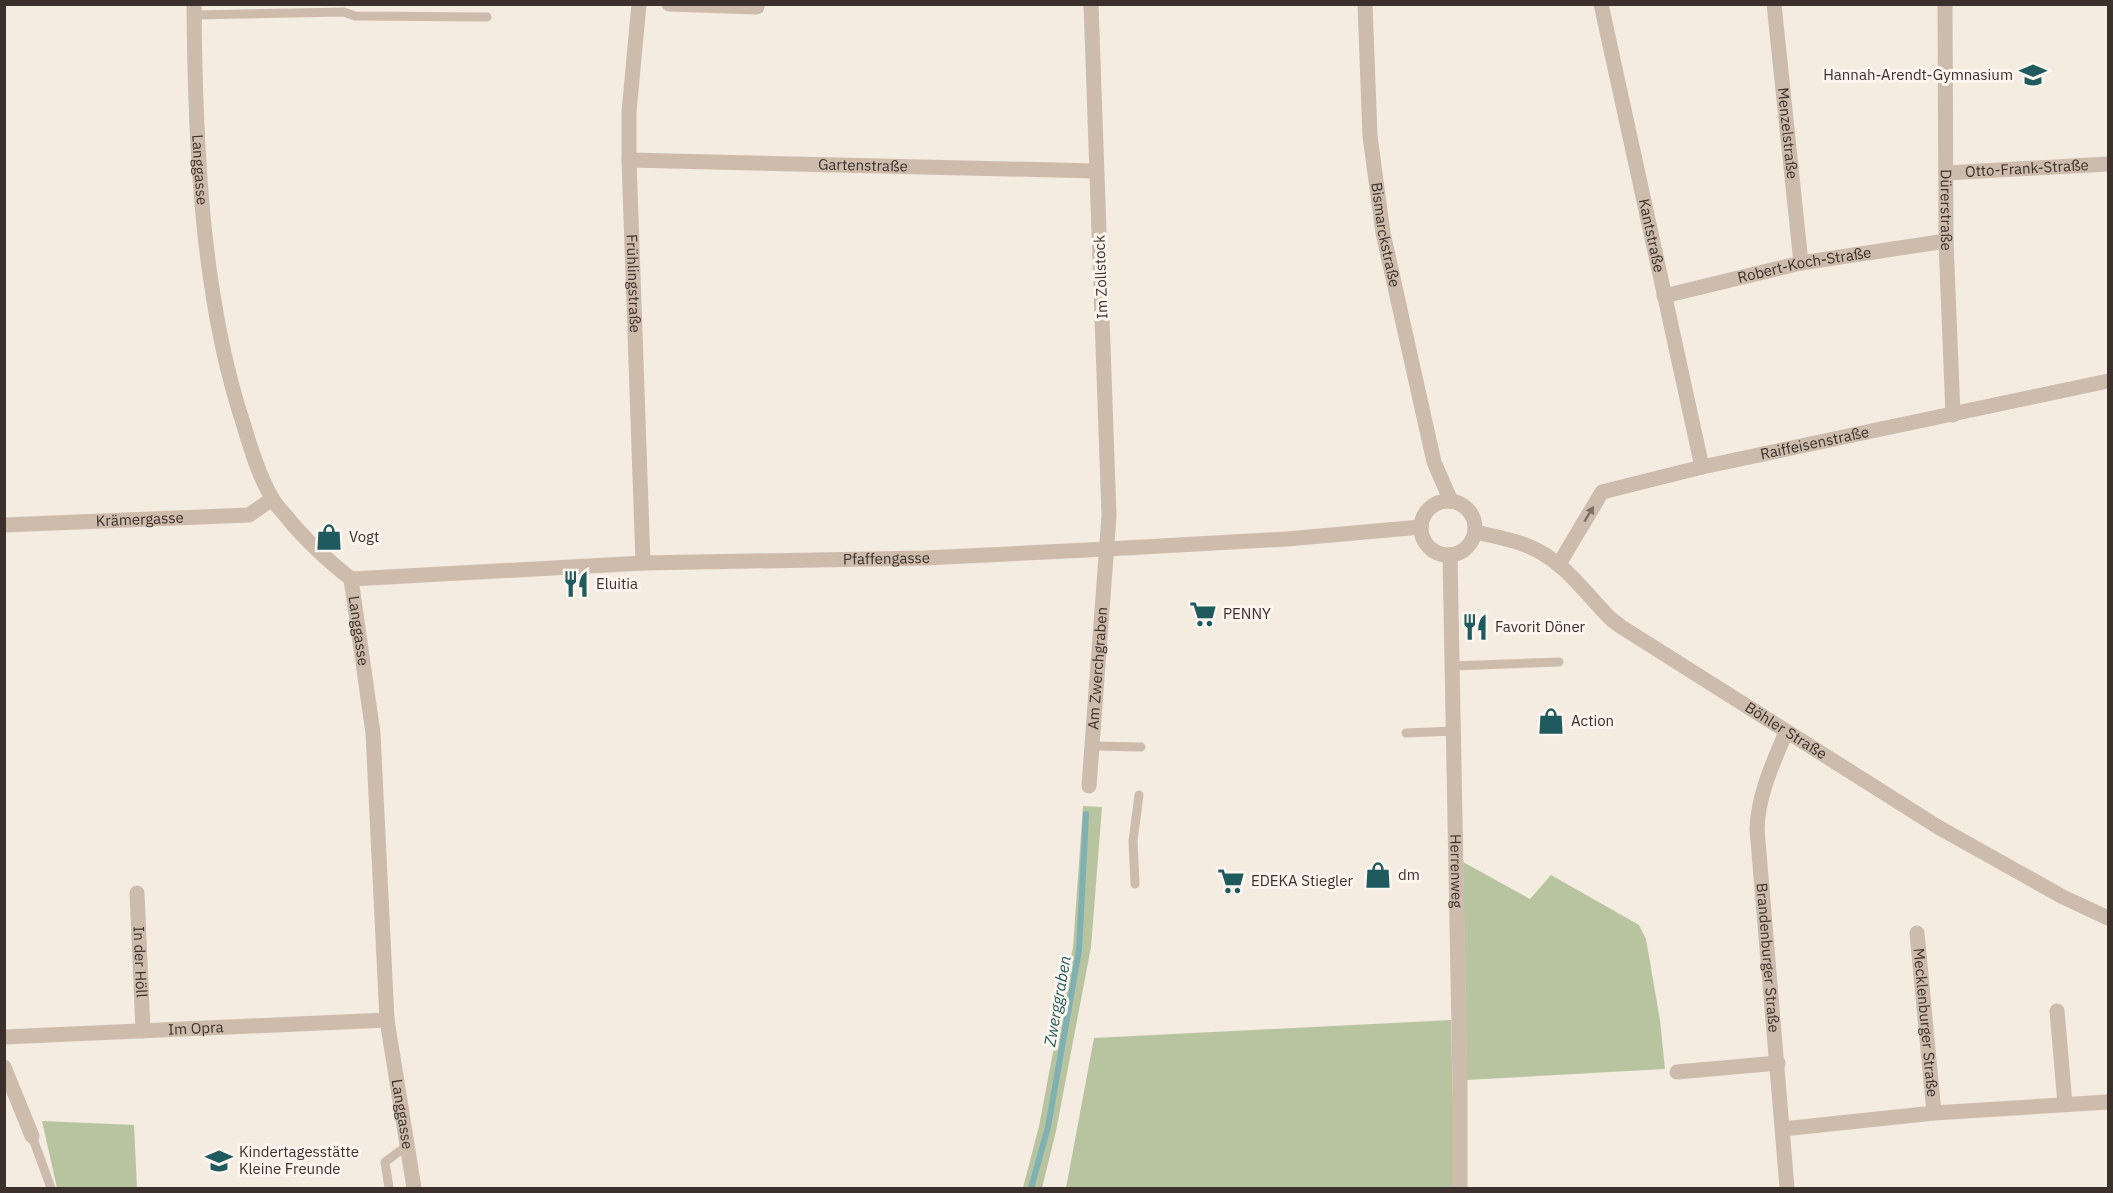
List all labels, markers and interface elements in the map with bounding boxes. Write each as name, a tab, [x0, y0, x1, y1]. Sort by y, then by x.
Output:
school or university icon: Hannah-Arendt-Gymnasium	[2018, 60, 2048, 90]
place label: Hannah-Arendt-Gymnasium	[1823, 65, 2013, 84]
street label: Menzelstraße	[1774, 87, 1802, 180]
street label: Langgasse	[188, 134, 212, 206]
street label: Gartenstraße	[818, 154, 908, 176]
street label: Otto-Frank-Straße	[1964, 155, 2089, 181]
street label: Dürerstraße	[1937, 169, 1956, 251]
street label: Bismarckstraße	[1367, 181, 1405, 289]
street label: Kantstraße	[1635, 197, 1669, 274]
street label: Frühlingstraße	[623, 234, 645, 333]
street label: Im Zollstock	[1090, 235, 1111, 319]
street label: Robert-Koch-Straße	[1736, 242, 1873, 287]
street label: Raiffeisenstraße	[1758, 422, 1871, 463]
one-way arrow	[1583, 506, 1594, 522]
street label: Krämergasse	[95, 508, 184, 530]
shop icon: Vogt	[314, 522, 344, 552]
place label: Vogt	[349, 527, 379, 546]
street label: Pfaffengasse	[843, 548, 931, 568]
restaurant icon: Eluitia	[561, 569, 591, 599]
place label: Eluitia	[596, 574, 638, 593]
street label: Langgasse	[344, 594, 373, 667]
supermarket icon: PENNY	[1188, 599, 1218, 629]
place label: PENNY	[1223, 604, 1271, 623]
street label: Am Zwerchgraben	[1083, 606, 1111, 730]
restaurant icon: Favorit Döner	[1460, 612, 1490, 642]
place label: Favorit Döner	[1495, 617, 1586, 636]
street label: Böhler Straße	[1742, 697, 1831, 763]
shop icon: Action	[1536, 706, 1566, 736]
place label: Action	[1571, 711, 1614, 730]
street label: Herrenweg	[1446, 834, 1467, 908]
shop icon: dm	[1363, 860, 1393, 890]
place label: dm	[1398, 865, 1420, 884]
supermarket icon: EDEKA Stiegler	[1216, 866, 1246, 896]
place label: EDEKA Stiegler	[1251, 871, 1353, 890]
street label: Brandenburger Straße	[1753, 882, 1784, 1033]
street label: In der Höll	[129, 926, 152, 998]
street label: Mecklenburger Straße	[1909, 947, 1942, 1098]
water label: Zwerggraben	[1039, 954, 1075, 1049]
street label: Im Opra	[168, 1017, 224, 1039]
street label: Langgasse	[388, 1078, 418, 1151]
place label: Kindertagesstätte Kleine Freunde	[239, 1142, 359, 1178]
school or university icon: Kindertagesstätte Kleine Freunde	[204, 1146, 234, 1176]

